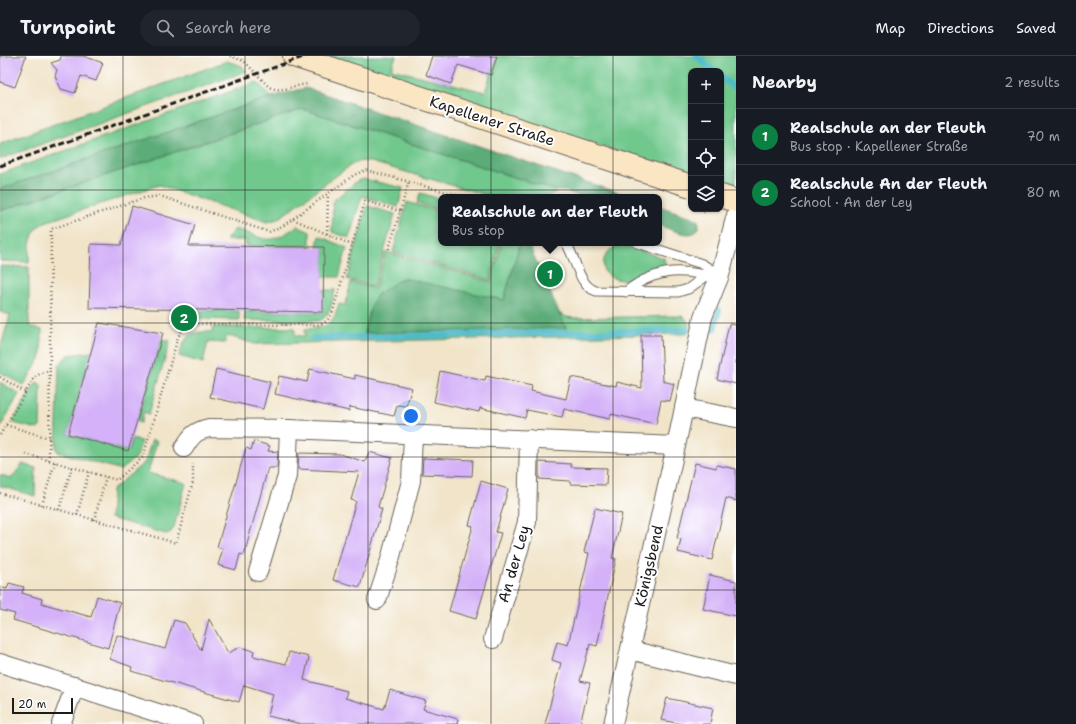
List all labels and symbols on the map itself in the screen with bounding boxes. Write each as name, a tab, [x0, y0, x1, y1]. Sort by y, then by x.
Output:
street label: Kapellener Straße	[427, 91, 557, 151]
pin: 1	[537, 259, 563, 289]
pin: 2	[171, 303, 197, 333]
your location	[401, 406, 421, 426]
street label: An der Ley	[493, 523, 535, 605]
street label: Königsbend	[630, 523, 668, 609]
scale bar	[12, 696, 73, 715]

